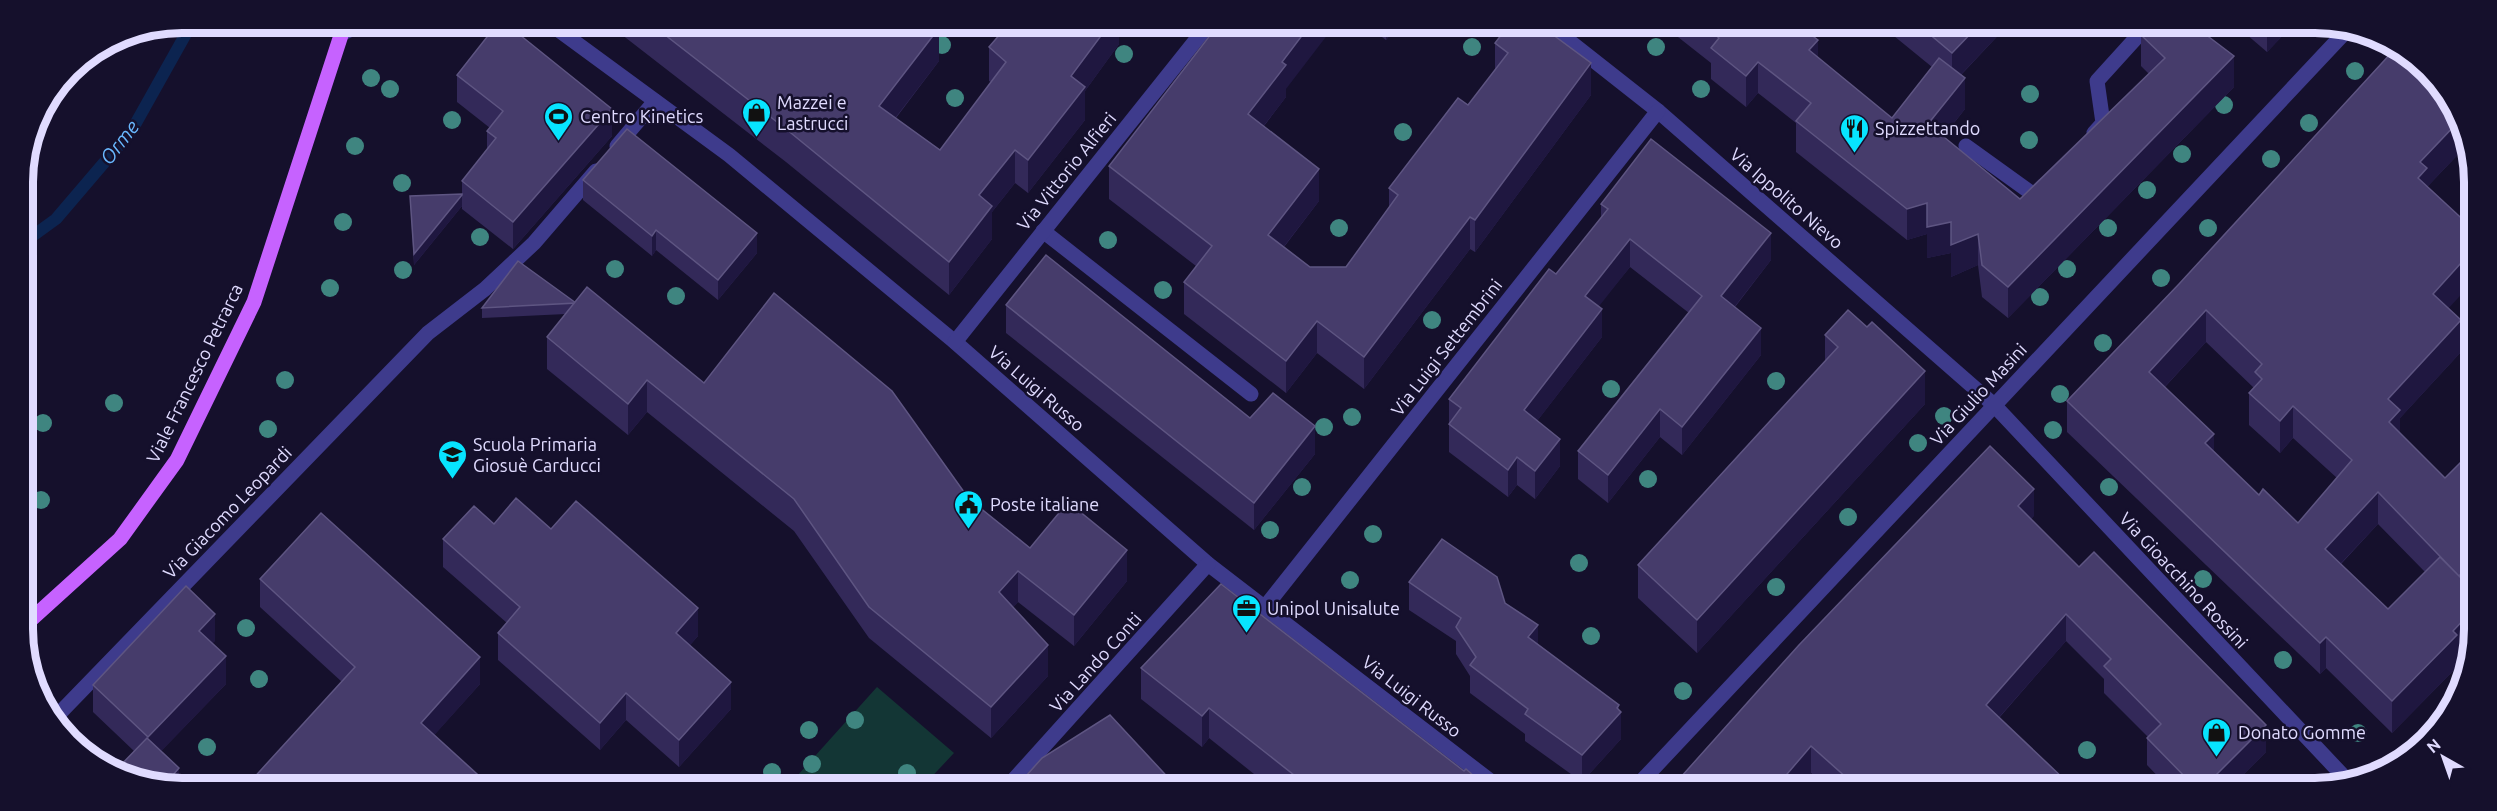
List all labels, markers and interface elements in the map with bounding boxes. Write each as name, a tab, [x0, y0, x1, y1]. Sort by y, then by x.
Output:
place label: Mazzei e Lastrucci	[777, 92, 848, 133]
shop icon: Mazzei e Lastrucci	[740, 96, 772, 138]
sports icon: Centro Kinetics	[543, 100, 575, 142]
place label: Centro Kinetics	[580, 106, 703, 126]
street label: Via Vittorio Alfieri	[1012, 108, 1120, 234]
restaurant icon: Spizzettando	[1838, 112, 1870, 154]
water label: Orme	[95, 115, 143, 169]
place label: Spizzettando	[1875, 118, 1980, 138]
street label: Via Ippolito Nievo	[1726, 143, 1848, 253]
street label: Via Luigi Settembrini	[1386, 275, 1506, 419]
street label: Viale Francesco Petrarca	[142, 280, 246, 466]
street label: Via Giulio Masini	[1926, 339, 2030, 449]
street label: Via Luigi Russo	[985, 341, 1089, 435]
place label: Scuola Primaria Giosuè Carducci	[473, 434, 601, 475]
school or university icon: Scuola Primaria Giosuè Carducci	[436, 438, 468, 480]
street label: Via Giacomo Leopardi	[159, 442, 295, 582]
public building icon: Poste italiane	[953, 488, 985, 530]
place label: Poste italiane	[990, 494, 1099, 514]
street label: Via Gioacchino Rossini	[2116, 508, 2252, 652]
office icon: Unipol Unisalute	[1230, 592, 1262, 634]
place label: Unipol Unisalute	[1267, 598, 1400, 618]
street label: Via Lando Conti	[1045, 608, 1145, 716]
street label: Via Luigi Russo	[1359, 651, 1465, 741]
shop icon: Donato Gomme	[2201, 716, 2233, 758]
place label: Donato Gomme	[2238, 722, 2366, 742]
north arrow	[2413, 727, 2473, 787]
text: N	[2423, 735, 2444, 756]

